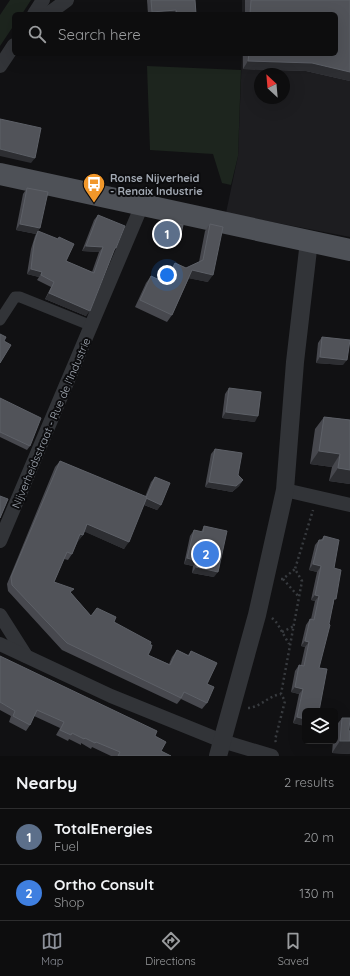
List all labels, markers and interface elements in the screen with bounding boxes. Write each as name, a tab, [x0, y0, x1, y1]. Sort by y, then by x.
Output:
search box	[12, 12, 338, 56]
icon: search	[26, 23, 48, 45]
text: Search here	[58, 25, 141, 44]
north arrow	[254, 68, 290, 104]
bus stop icon: Ronse Nijverheid - Renaix Industrie	[81, 171, 107, 204]
place label: Ronse Nijverheid - Renaix Industrie	[110, 171, 203, 198]
pin: 1	[154, 219, 180, 249]
your location	[157, 265, 177, 285]
street label: Nijverheidsstraat - Rue de l'Industrie	[9, 336, 93, 510]
pin: 2	[193, 539, 219, 569]
map controls	[302, 708, 338, 744]
button: layers	[302, 708, 338, 744]
text: Nearby	[16, 772, 77, 793]
text: 2 results	[284, 774, 334, 790]
text: TotalEnergies	[54, 819, 152, 838]
text: 1	[26, 829, 32, 845]
text: 20 m	[304, 829, 334, 845]
text: Fuel	[54, 838, 79, 854]
text: Ortho Consult	[54, 875, 154, 894]
text: 2	[25, 885, 33, 901]
text: 130 m	[299, 885, 334, 901]
text: Shop	[54, 894, 84, 910]
tab: Map	[41, 930, 63, 968]
tab: Directions	[145, 930, 196, 968]
tab: Saved	[278, 930, 309, 968]

